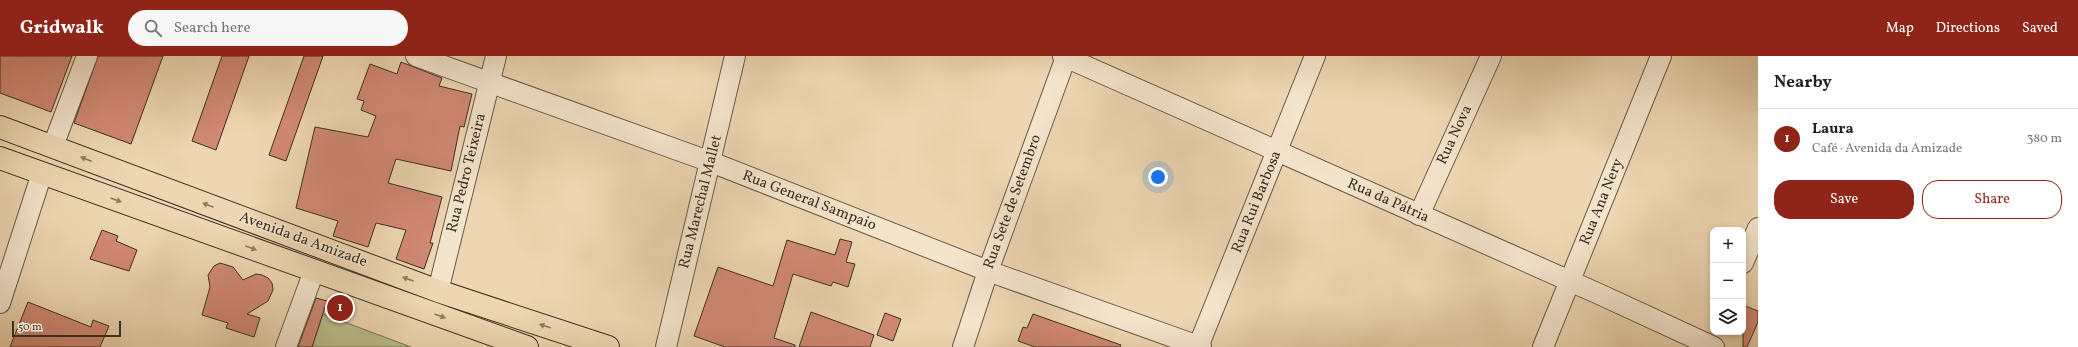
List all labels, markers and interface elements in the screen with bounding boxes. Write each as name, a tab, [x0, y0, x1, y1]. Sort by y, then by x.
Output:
search box	[128, 10, 408, 46]
text: Gridwalk	[20, 15, 104, 41]
icon: search	[142, 17, 164, 39]
text: Search here	[174, 18, 251, 39]
text: Map	[1886, 19, 1914, 38]
text: Directions	[1936, 19, 2000, 38]
text: Saved	[2022, 19, 2058, 38]
text: Nearby	[1774, 71, 1832, 94]
street label: Rua Nova	[1432, 102, 1478, 168]
street label: Rua Pedro Teixeira	[442, 111, 492, 235]
text: Laura	[1812, 119, 1854, 140]
text: 1	[1784, 130, 1790, 148]
text: 380 m	[2027, 130, 2062, 148]
street label: Rua Sete de Setembro	[979, 132, 1047, 272]
street label: Rua Marechal Mallet	[674, 133, 728, 271]
text: Café · Avenida da Amizade	[1812, 140, 1962, 158]
street label: Rua Rui Barbosa	[1227, 148, 1287, 256]
street label: Rua Ana Nery	[1575, 155, 1629, 249]
one-way arrow	[80, 156, 92, 162]
street label: Rua General Sampaio	[739, 166, 879, 236]
your location	[1148, 167, 1168, 187]
street label: Rua da Pátria	[1344, 174, 1432, 228]
button: Save	[1774, 180, 1914, 219]
button: Share	[1922, 180, 2062, 219]
one-way arrow	[110, 197, 122, 203]
one-way arrow	[201, 201, 213, 207]
street label: Avenida da Amizade	[236, 207, 370, 273]
map controls	[1710, 227, 1746, 335]
button: +	[1710, 227, 1746, 263]
one-way arrow	[246, 245, 258, 251]
button: −	[1710, 263, 1746, 299]
one-way arrow	[402, 276, 414, 282]
pin: 1	[327, 293, 353, 323]
button: layers	[1710, 299, 1746, 335]
one-way arrow	[434, 313, 446, 319]
scale bar	[12, 319, 121, 338]
text: 50 m	[18, 320, 42, 335]
one-way arrow	[538, 322, 550, 328]

